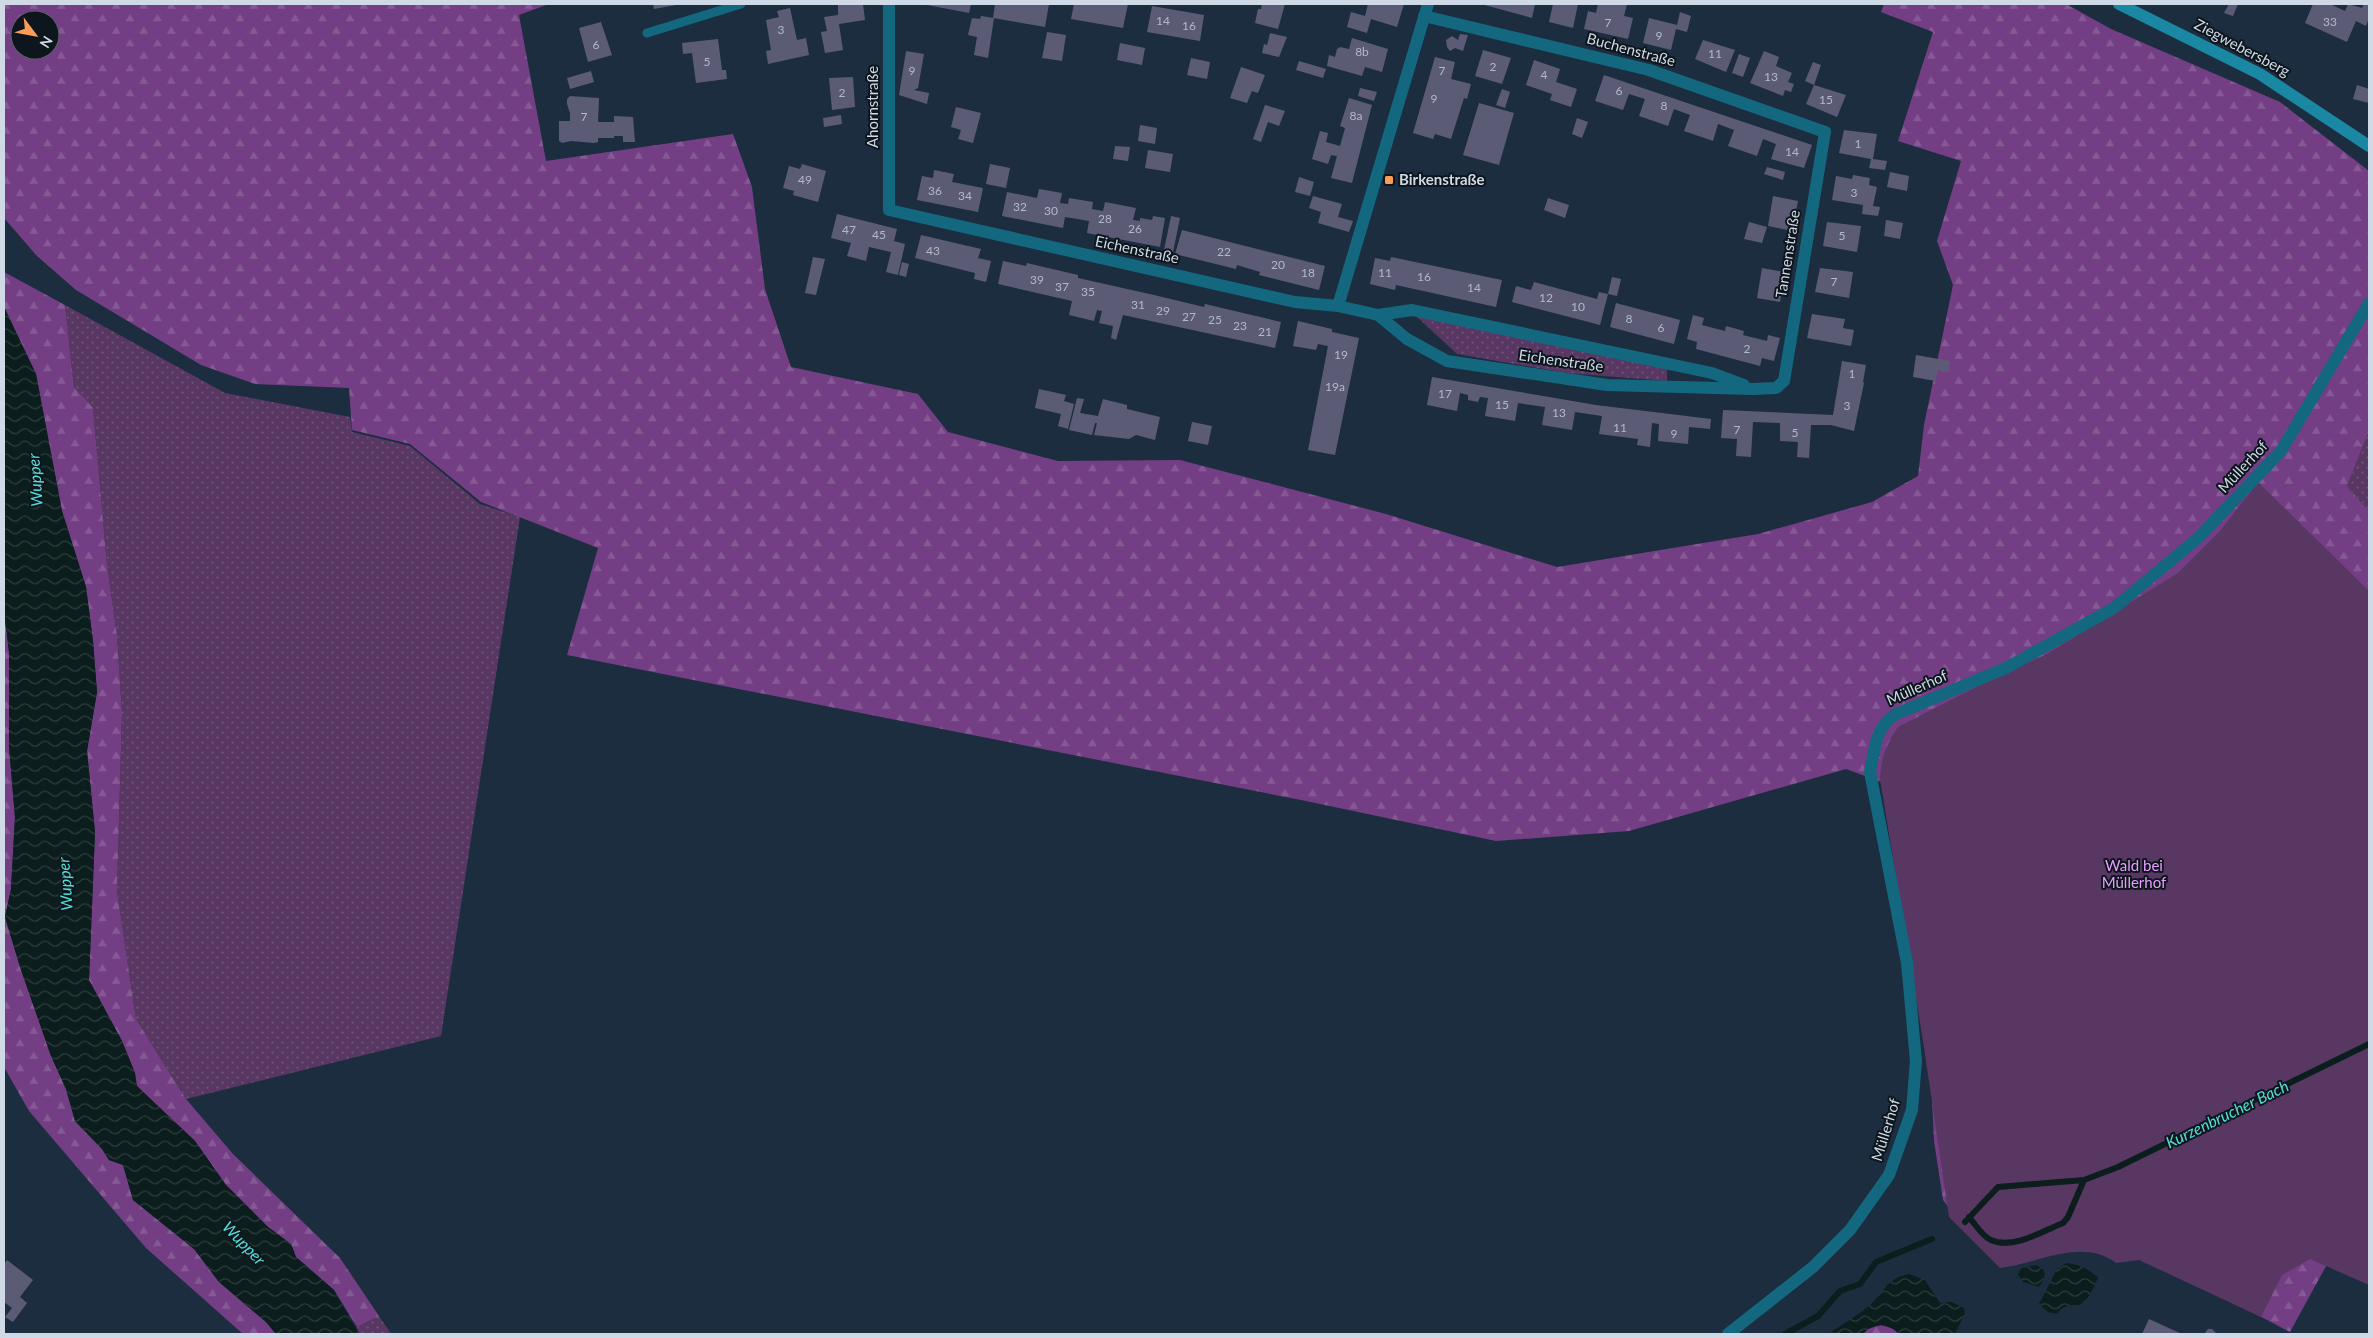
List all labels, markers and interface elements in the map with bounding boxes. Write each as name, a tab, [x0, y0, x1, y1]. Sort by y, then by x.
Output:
north arrow	[10, 10, 60, 60]
house number: 14	[1156, 13, 1170, 28]
street label: Ziegwebersberg	[2192, 14, 2293, 80]
house number: 33	[2323, 14, 2337, 29]
house number: 7	[1605, 15, 1612, 30]
house number: 16	[1182, 18, 1196, 33]
house number: 3	[778, 22, 785, 37]
house number: 9	[1656, 28, 1663, 43]
street label: Buchenstraße	[1585, 29, 1678, 70]
text: N	[36, 33, 57, 51]
house number: 6	[593, 37, 600, 52]
house number: 8b	[1355, 44, 1369, 59]
house number: 11	[1708, 46, 1722, 61]
house number: 5	[704, 54, 711, 69]
house number: 2	[1490, 59, 1497, 74]
house number: 9	[909, 63, 916, 78]
house number: 7	[1439, 63, 1446, 78]
street label: Ahornstraße	[863, 66, 881, 148]
house number: 4	[1541, 67, 1548, 82]
house number: 13	[1764, 69, 1778, 84]
house number: 6	[1616, 83, 1623, 98]
house number: 2	[839, 85, 846, 100]
house number: 9	[1431, 91, 1438, 106]
house number: 15	[1819, 92, 1833, 107]
house number: 8	[1661, 98, 1668, 113]
house number: 8a	[1350, 108, 1362, 123]
house number: 7	[581, 109, 588, 124]
house number: 1	[1855, 136, 1862, 151]
house number: 14	[1785, 144, 1799, 159]
place label: Birkenstraße	[1399, 170, 1485, 188]
house number: 49	[798, 172, 812, 187]
marker: Birkenstraße	[1383, 174, 1395, 186]
house number: 36	[928, 183, 942, 198]
house number: 3	[1851, 185, 1858, 200]
house number: 34	[958, 188, 972, 203]
house number: 32	[1013, 199, 1027, 214]
house number: 30	[1044, 203, 1058, 218]
street label: Tannenstraße	[1771, 208, 1803, 299]
house number: 28	[1098, 211, 1112, 226]
house number: 26	[1128, 221, 1142, 236]
house number: 47	[842, 222, 856, 237]
house number: 45	[872, 227, 886, 242]
house number: 5	[1839, 228, 1846, 243]
street label: Eichenstraße	[1094, 231, 1181, 267]
house number: 43	[926, 243, 940, 258]
house number: 22	[1217, 244, 1231, 259]
house number: 20	[1271, 257, 1285, 272]
house number: 18	[1301, 265, 1315, 280]
house number: 11	[1378, 265, 1392, 280]
house number: 16	[1417, 269, 1431, 284]
house number: 39	[1030, 272, 1044, 287]
house number: 7	[1831, 274, 1838, 289]
house number: 37	[1055, 279, 1069, 294]
house number: 14	[1467, 280, 1481, 295]
house number: 35	[1081, 284, 1095, 299]
house number: 12	[1539, 290, 1553, 305]
house number: 31	[1131, 297, 1145, 312]
house number: 10	[1571, 299, 1585, 314]
house number: 29	[1156, 303, 1170, 318]
house number: 27	[1182, 309, 1196, 324]
house number: 8	[1626, 311, 1633, 326]
house number: 25	[1208, 312, 1222, 327]
house number: 23	[1233, 318, 1247, 333]
house number: 6	[1658, 320, 1665, 335]
house number: 21	[1258, 324, 1272, 339]
house number: 2	[1744, 341, 1751, 356]
street label: Eichenstraße	[1518, 345, 1605, 375]
house number: 19	[1334, 347, 1348, 362]
house number: 1	[1849, 366, 1856, 381]
house number: 19a	[1325, 379, 1345, 394]
house number: 17	[1438, 386, 1452, 401]
house number: 15	[1495, 397, 1509, 412]
house number: 3	[1844, 398, 1851, 413]
house number: 13	[1552, 405, 1566, 420]
house number: 11	[1613, 420, 1627, 435]
house number: 7	[1734, 422, 1741, 437]
house number: 5	[1792, 425, 1799, 440]
house number: 9	[1671, 426, 1678, 441]
street label: Müllerhof	[2214, 436, 2271, 496]
water label: Wupper	[23, 452, 46, 507]
street label: Müllerhof	[1883, 665, 1950, 708]
water label: Wupper	[53, 856, 76, 911]
park label: Wald bei Müllerhof	[2102, 856, 2167, 891]
water label: Kurzenbrucher Bach	[2162, 1076, 2291, 1152]
street label: Müllerhof	[1867, 1095, 1903, 1163]
water label: Wupper	[219, 1217, 270, 1269]

